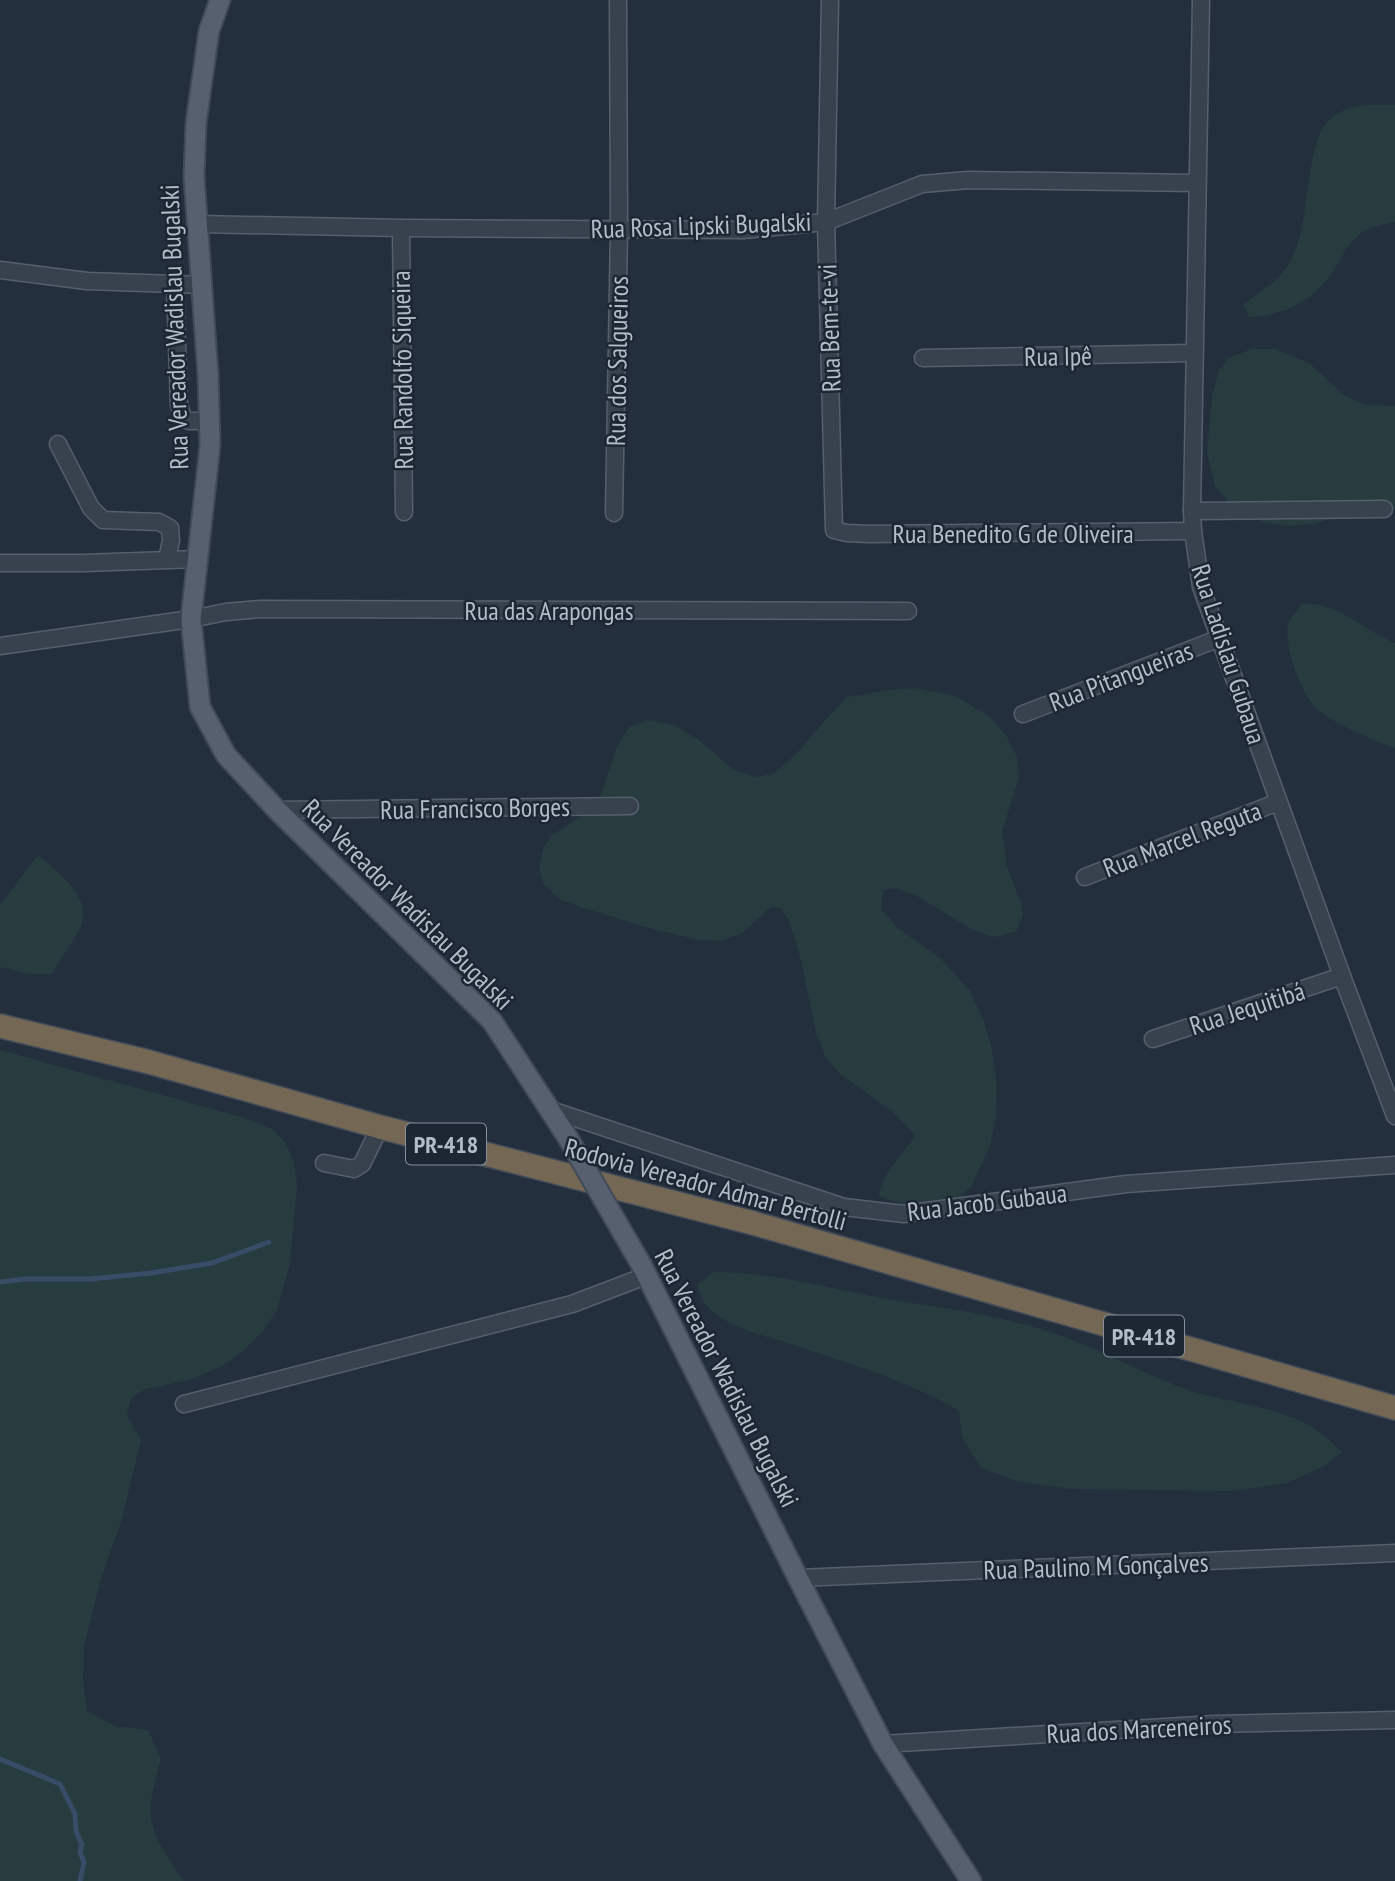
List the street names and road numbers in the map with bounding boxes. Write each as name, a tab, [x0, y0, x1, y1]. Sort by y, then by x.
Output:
street label: Rua Vereador Wadislau Bugalski	[153, 184, 195, 470]
street label: Rua Rosa Lipski Bugalski	[590, 205, 812, 245]
street label: Rua Bem-te-vi	[810, 263, 848, 393]
street label: Rua Randolfo Siqueira	[384, 270, 420, 470]
street label: Rua dos Salgueiros	[599, 276, 635, 446]
street label: Rua Ipê	[1024, 339, 1092, 373]
street label: Rua Benedito G de Oliveira	[892, 517, 1134, 550]
street label: Rua Ladislau Gubaua	[1184, 560, 1274, 748]
street label: Rua das Arapongas	[464, 594, 634, 627]
street label: Rua Pitangueiras	[1044, 633, 1198, 719]
street label: Rua Francisco Borges	[380, 790, 570, 826]
street label: Rua Vereador Wadislau Bugalski	[295, 791, 521, 1017]
street label: Rua Marcel Reguta	[1098, 794, 1266, 884]
street label: Rua Jequitibá	[1185, 974, 1309, 1042]
road number: PR-418	[406, 1124, 486, 1164]
street label: Rodovia Vereador Admar Bertolli	[562, 1130, 850, 1238]
street label: Rua Jacob Gubaua	[905, 1176, 1069, 1228]
street label: Rua Vereador Wadislau Bugalski	[648, 1243, 806, 1513]
road number: PR-418	[1104, 1316, 1184, 1356]
street label: Rua Paulino M Gonçalves	[983, 1546, 1209, 1586]
street label: Rua dos Marceneiros	[1046, 1708, 1232, 1750]

